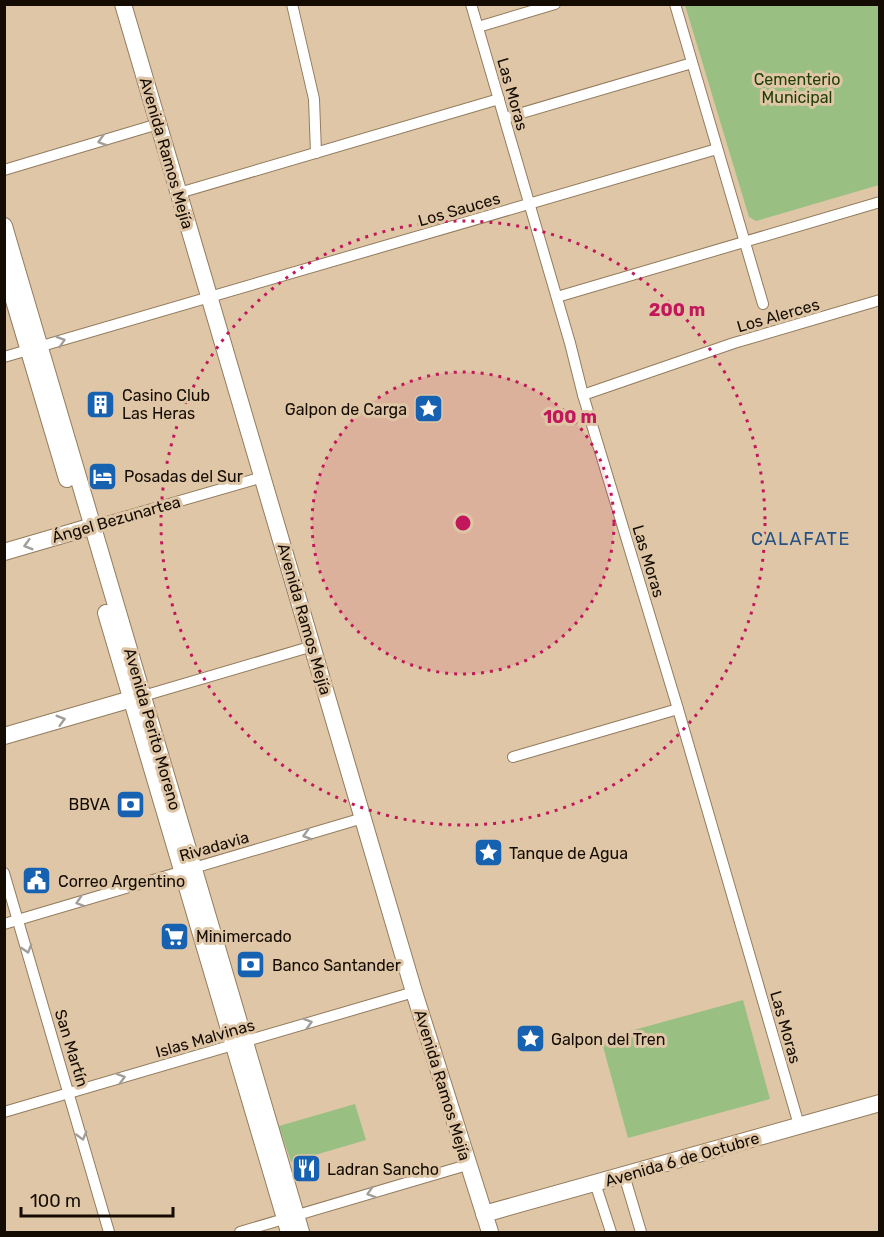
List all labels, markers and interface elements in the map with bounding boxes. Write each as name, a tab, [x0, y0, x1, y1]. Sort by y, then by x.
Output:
street label: Las Moras	[493, 56, 532, 133]
park label: Cementerio Municipal	[754, 70, 840, 107]
street label: Avenida Ramos Mejía	[136, 75, 197, 231]
one-way arrow	[97, 134, 108, 146]
street label: Los Sauces	[416, 189, 502, 230]
street label: Los Alerces	[735, 295, 822, 336]
text: 200 m	[649, 299, 705, 321]
one-way arrow	[55, 336, 66, 348]
place label: Casino Club Las Heras	[122, 386, 210, 423]
building icon: Casino Club Las Heras	[85, 388, 117, 420]
place icon: Galpon de Carga	[412, 393, 444, 425]
place label: Galpon de Carga	[285, 400, 407, 419]
text: 100 m	[543, 406, 597, 428]
hotel icon: Posadas del Sur	[87, 460, 119, 492]
place label: Posadas del Sur	[124, 467, 243, 486]
street label: Ángel Bezunartea	[50, 492, 183, 547]
centre of rings	[453, 513, 473, 533]
street label: Las Moras	[629, 523, 669, 600]
district label: CALAFATE	[751, 528, 851, 550]
one-way arrow	[24, 538, 34, 550]
street label: Avenida Ramos Mejía	[274, 541, 335, 697]
street label: Avenida Perito Moreno	[120, 646, 185, 812]
one-way arrow	[55, 715, 66, 727]
bank icon: BBVA	[115, 788, 147, 820]
place label: BBVA	[68, 795, 110, 814]
street label: Rivadavia	[177, 827, 251, 865]
one-way arrow	[302, 828, 313, 840]
place icon: Tanque de Agua	[472, 837, 504, 869]
place label: Tanque de Agua	[509, 844, 628, 863]
public building icon: Correo Argentino	[21, 865, 53, 897]
place label: Correo Argentino	[58, 872, 185, 891]
one-way arrow	[75, 895, 85, 907]
supermarket icon: Minimercado	[159, 920, 191, 952]
place label: Minimercado	[196, 927, 292, 946]
one-way arrow	[20, 943, 32, 954]
bank icon: Banco Santander	[235, 949, 267, 981]
place label: Banco Santander	[272, 956, 401, 975]
street label: Las Moras	[766, 989, 805, 1066]
street label: San Martín	[51, 1007, 92, 1089]
street label: Avenida Ramos Mejía	[411, 1007, 475, 1163]
street label: Islas Malvinas	[153, 1015, 257, 1062]
one-way arrow	[302, 1018, 313, 1030]
place icon: Galpon del Tren	[514, 1023, 546, 1055]
place label: Galpon del Tren	[551, 1030, 665, 1049]
one-way arrow	[115, 1073, 126, 1085]
street label: Avenida 6 de Octubre	[603, 1128, 761, 1191]
one-way arrow	[75, 1131, 88, 1141]
restaurant icon: Ladran Sancho	[290, 1153, 322, 1185]
place label: Ladran Sancho	[327, 1160, 439, 1179]
scale bar	[21, 1180, 172, 1218]
one-way arrow	[366, 1186, 377, 1198]
text: 100 m	[30, 1190, 81, 1212]

